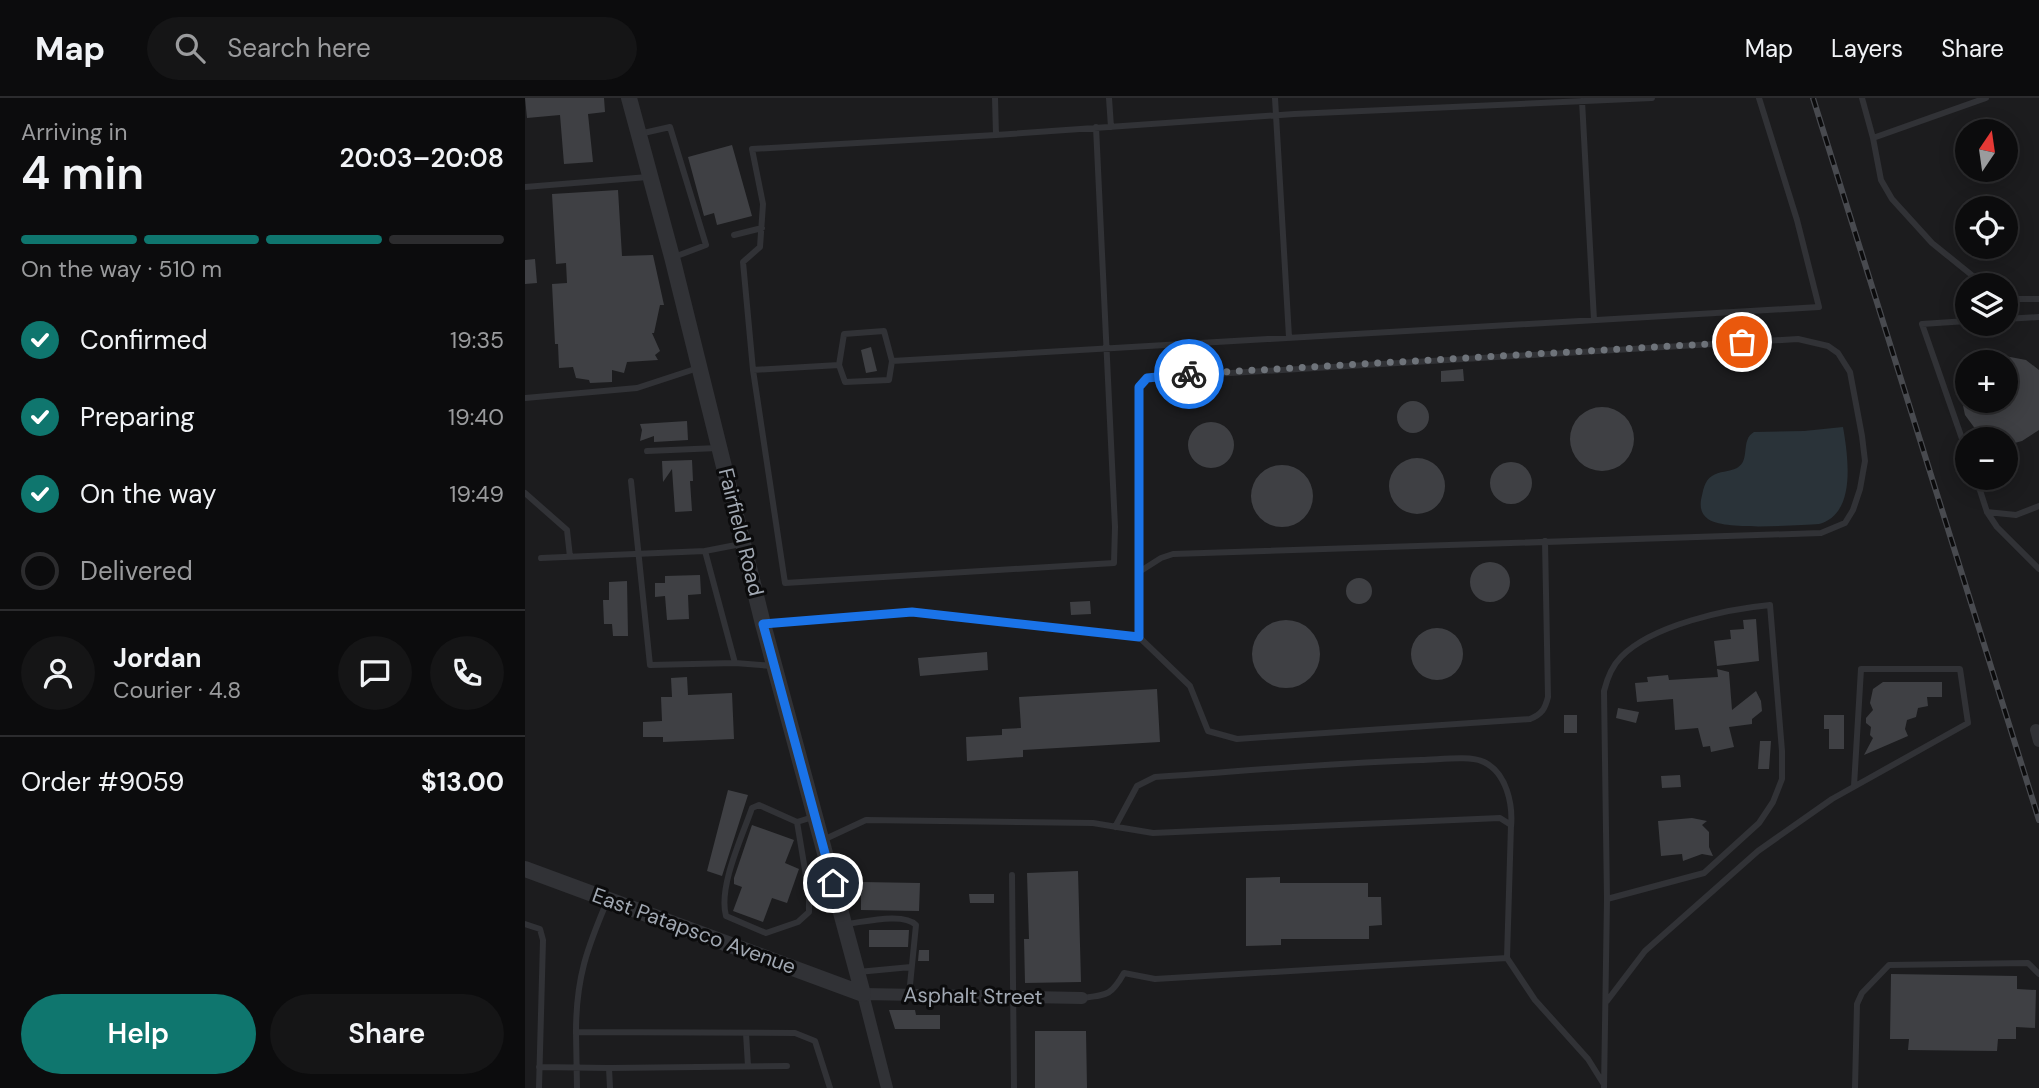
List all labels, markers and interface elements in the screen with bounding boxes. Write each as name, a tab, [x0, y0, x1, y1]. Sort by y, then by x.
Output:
search box	[147, 17, 637, 80]
text: Map	[35, 27, 105, 70]
icon: search	[171, 29, 209, 67]
text: Search here	[227, 31, 371, 65]
text: Map	[1745, 33, 1793, 64]
text: Layers	[1831, 33, 1903, 64]
text: Share	[1941, 33, 2004, 64]
text: Arriving in	[21, 117, 127, 147]
north arrow	[1955, 119, 2018, 182]
map controls	[1955, 119, 2018, 490]
text: 20:03–20:08	[340, 141, 504, 175]
text: 4 min	[21, 143, 144, 203]
button: locate	[1955, 196, 2018, 259]
text: On the way · 510 m	[21, 254, 222, 284]
button: layers	[1955, 273, 2018, 336]
pin	[1712, 312, 1772, 372]
icon: check	[21, 321, 59, 359]
text: Confirmed	[80, 323, 207, 357]
icon: bag	[1723, 323, 1761, 361]
text: 19:35	[450, 325, 504, 355]
courier	[1154, 339, 1224, 409]
button: +	[1955, 350, 2018, 413]
icon: bike	[1170, 355, 1208, 393]
icon: check	[21, 398, 59, 436]
text: Preparing	[80, 400, 195, 434]
text: 19:40	[448, 402, 504, 432]
button: −	[1955, 427, 2018, 490]
street label: Fairfield Road	[712, 465, 770, 599]
icon: check	[21, 475, 59, 513]
text: On the way	[80, 477, 216, 511]
text: 19:49	[449, 479, 504, 509]
text: Delivered	[80, 554, 193, 588]
button: person	[21, 636, 95, 710]
button: chat	[338, 636, 412, 710]
button: phone	[430, 636, 504, 710]
text: Jordan	[113, 641, 202, 675]
text: Courier · 4.8	[113, 675, 241, 705]
text: Order #9059	[21, 765, 184, 799]
text: $13.00	[421, 765, 504, 799]
pin	[803, 853, 863, 913]
icon: home	[814, 864, 852, 902]
street label: East Patapsco Avenue	[588, 881, 800, 981]
street label: Asphalt Street	[903, 981, 1043, 1011]
button: Help	[21, 994, 256, 1074]
button: Share	[270, 994, 504, 1074]

